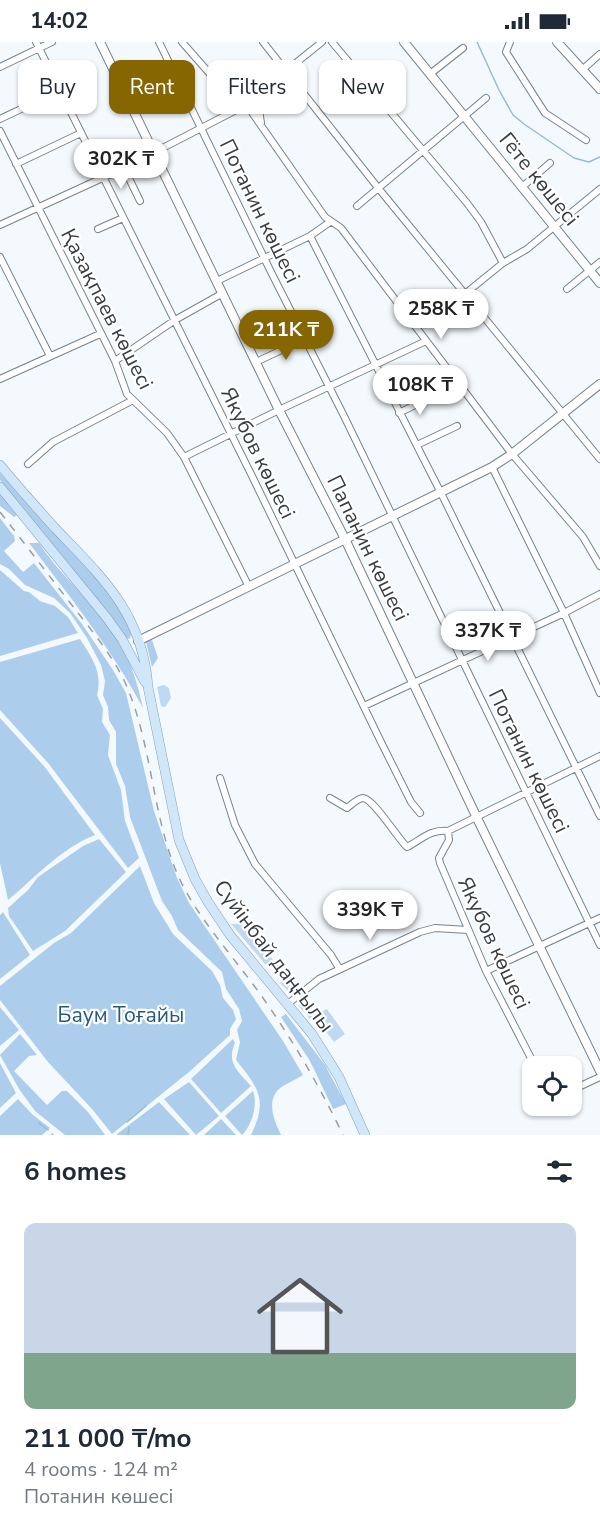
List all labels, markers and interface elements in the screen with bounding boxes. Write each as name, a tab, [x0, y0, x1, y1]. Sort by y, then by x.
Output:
text: 14:02	[30, 6, 88, 36]
chip: Buy	[18, 60, 97, 114]
chip: Rent	[109, 60, 195, 114]
chip: Filters	[207, 60, 307, 114]
chip: New	[319, 60, 406, 114]
street label: Гёте көшесі	[493, 127, 585, 231]
street label: Потанин көшесі	[213, 134, 307, 288]
pin: 302K ₸	[72, 139, 170, 190]
text: 302K ₸	[88, 145, 154, 172]
street label: Қазақпаев көшесі	[54, 224, 160, 394]
pin: 258K ₸	[392, 289, 490, 340]
text: 258K ₸	[408, 295, 474, 322]
pin: 211K ₸	[237, 310, 335, 361]
text: 211K ₸	[253, 316, 319, 343]
pin: 108K ₸	[371, 365, 469, 416]
text: 108K ₸	[387, 371, 453, 398]
street label: Якубов көшесі	[214, 383, 302, 523]
street label: Папанин көшесі	[321, 470, 415, 626]
pin: 337K ₸	[439, 611, 537, 662]
text: 337K ₸	[455, 617, 521, 644]
street label: Потанин көшесі	[482, 684, 576, 838]
street label: Якубов көшесі	[451, 872, 537, 1014]
street label: Сүйінбай даңғылы	[207, 874, 341, 1038]
pin: 339K ₸	[321, 890, 419, 941]
text: 339K ₸	[337, 896, 403, 923]
park label: Баум Тоғайы	[58, 1001, 184, 1029]
map controls	[522, 1056, 582, 1116]
button: locate	[522, 1056, 582, 1116]
text: 6 homes	[24, 1154, 126, 1189]
icon: filters	[543, 1155, 576, 1188]
icon: home	[246, 1262, 354, 1370]
text: 211 000 ₸/mo	[24, 1421, 192, 1456]
text: 4 rooms · 124 m²	[24, 1456, 178, 1483]
text: Потанин көшесі	[24, 1483, 173, 1510]

